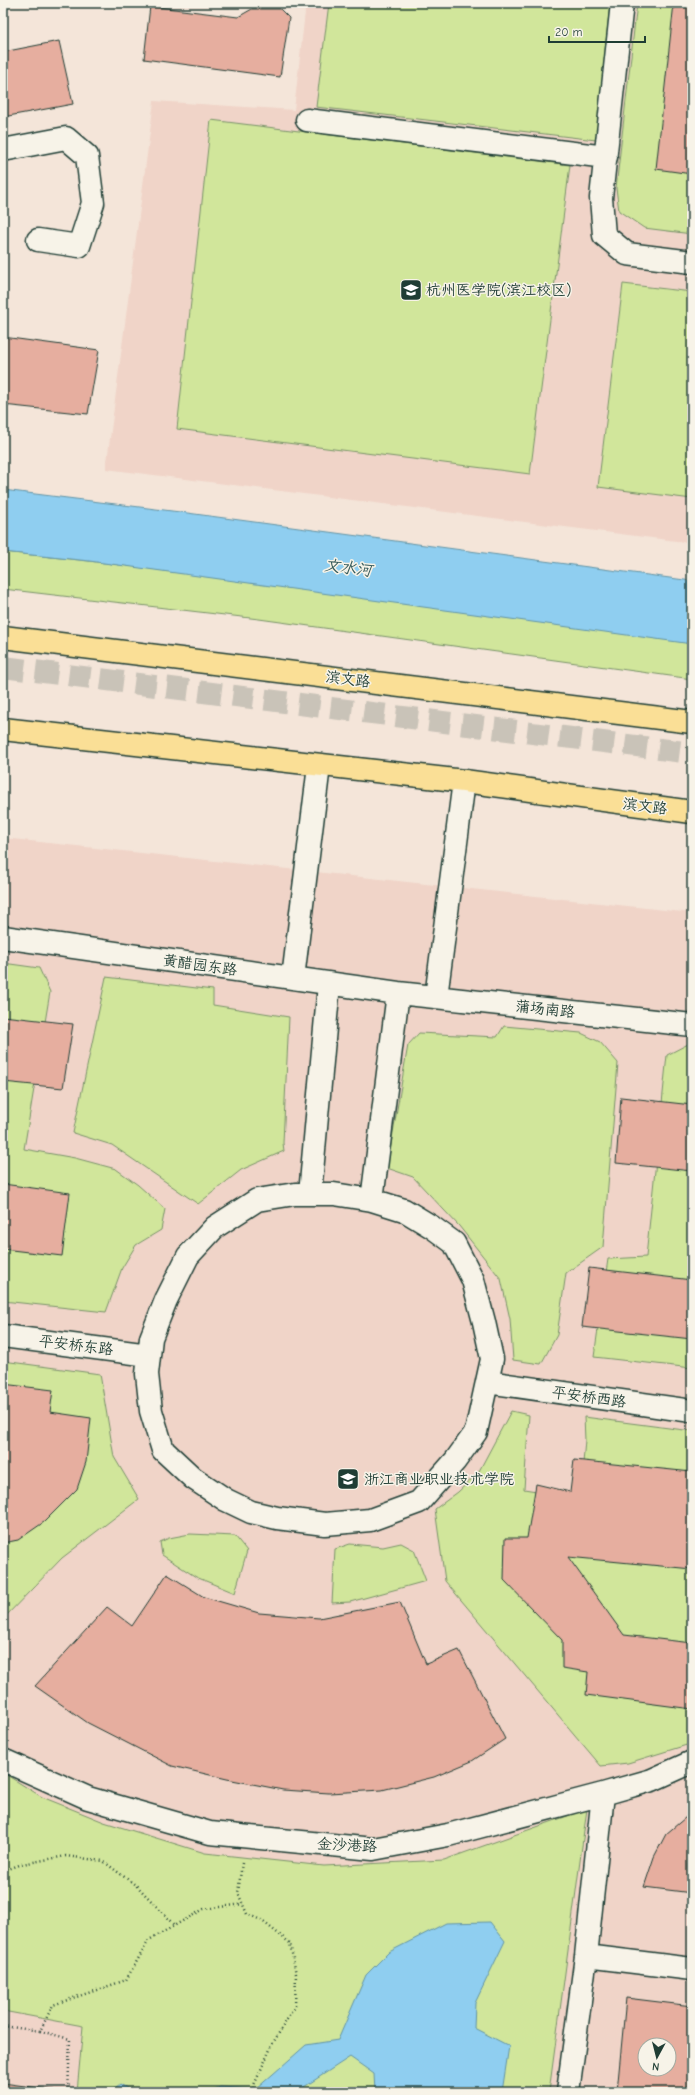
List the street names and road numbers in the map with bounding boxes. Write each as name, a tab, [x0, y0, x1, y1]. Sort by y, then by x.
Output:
street label: 滨文路	[325, 667, 371, 691]
street label: 滨文路	[622, 794, 668, 818]
street label: 黄醋园东路	[162, 951, 238, 979]
street label: 蒲场南路	[514, 997, 576, 1021]
street label: 平安桥东路	[38, 1331, 114, 1359]
street label: 平安桥西路	[551, 1383, 627, 1411]
street label: 金沙港路	[317, 1834, 377, 1856]

